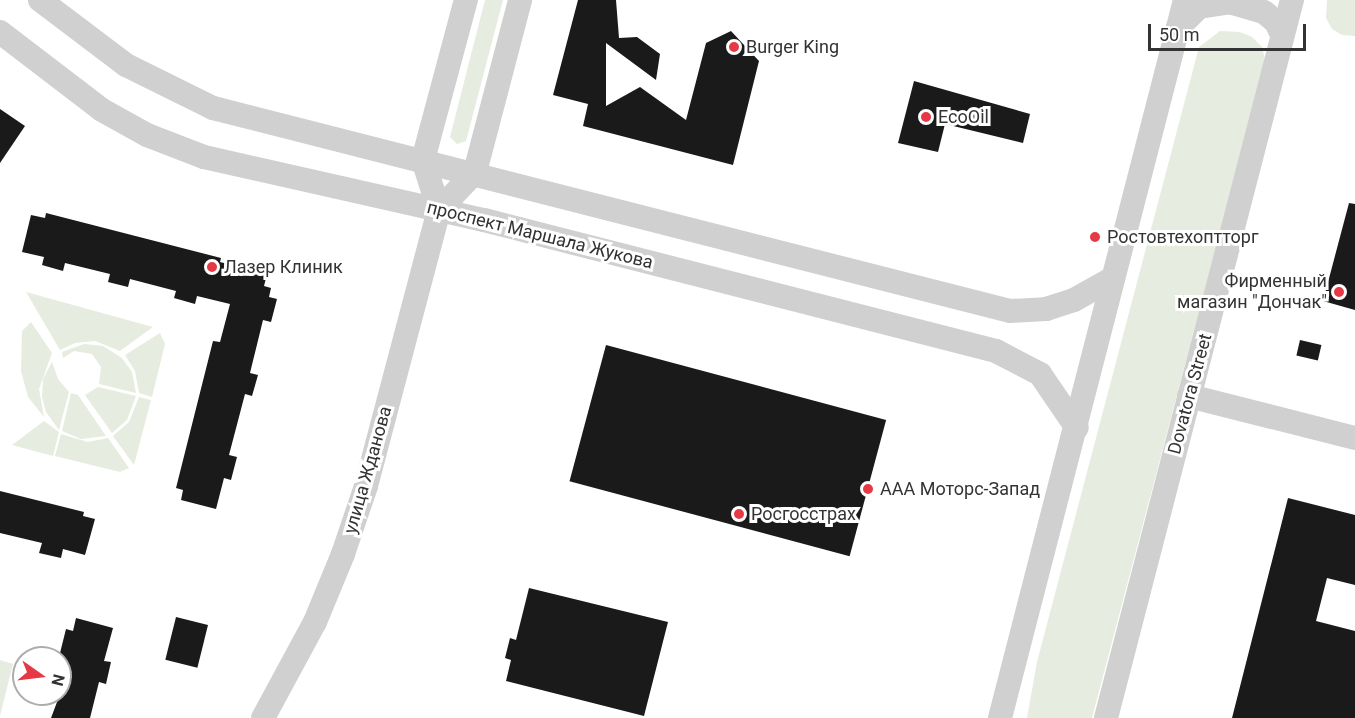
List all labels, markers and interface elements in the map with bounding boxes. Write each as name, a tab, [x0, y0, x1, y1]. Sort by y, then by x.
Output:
scale bar	[1151, 12, 1308, 50]
text: 50 m	[1159, 24, 1199, 45]
place label: Burger King	[746, 36, 839, 58]
marker: Burger King	[727, 40, 741, 54]
place label: EcoOil	[938, 106, 989, 128]
marker: EcoOil	[919, 110, 933, 124]
street label: проспект Маршала Жукова	[425, 196, 655, 274]
place label: Ростовтехоптторг	[1107, 226, 1258, 248]
marker: Ростовтехоптторг	[1088, 230, 1102, 244]
place label: Лазер Клиник	[224, 256, 343, 278]
marker: Лазер Клиник	[205, 260, 219, 274]
place label: Фирменный магазин "Дончак"	[1177, 271, 1327, 314]
marker: Фирменный магазин "Дончак"	[1332, 285, 1346, 299]
street label: Dovatora Street	[1164, 331, 1216, 457]
street label: улица Жданова	[339, 404, 397, 536]
place label: ААА Моторс-Запад	[880, 478, 1040, 500]
marker: ААА Моторс-Запад	[861, 482, 875, 496]
place label: Росгосстрах	[751, 503, 856, 525]
marker: Росгосстрах	[732, 507, 746, 521]
north arrow	[12, 646, 72, 706]
text: N	[47, 672, 69, 688]

